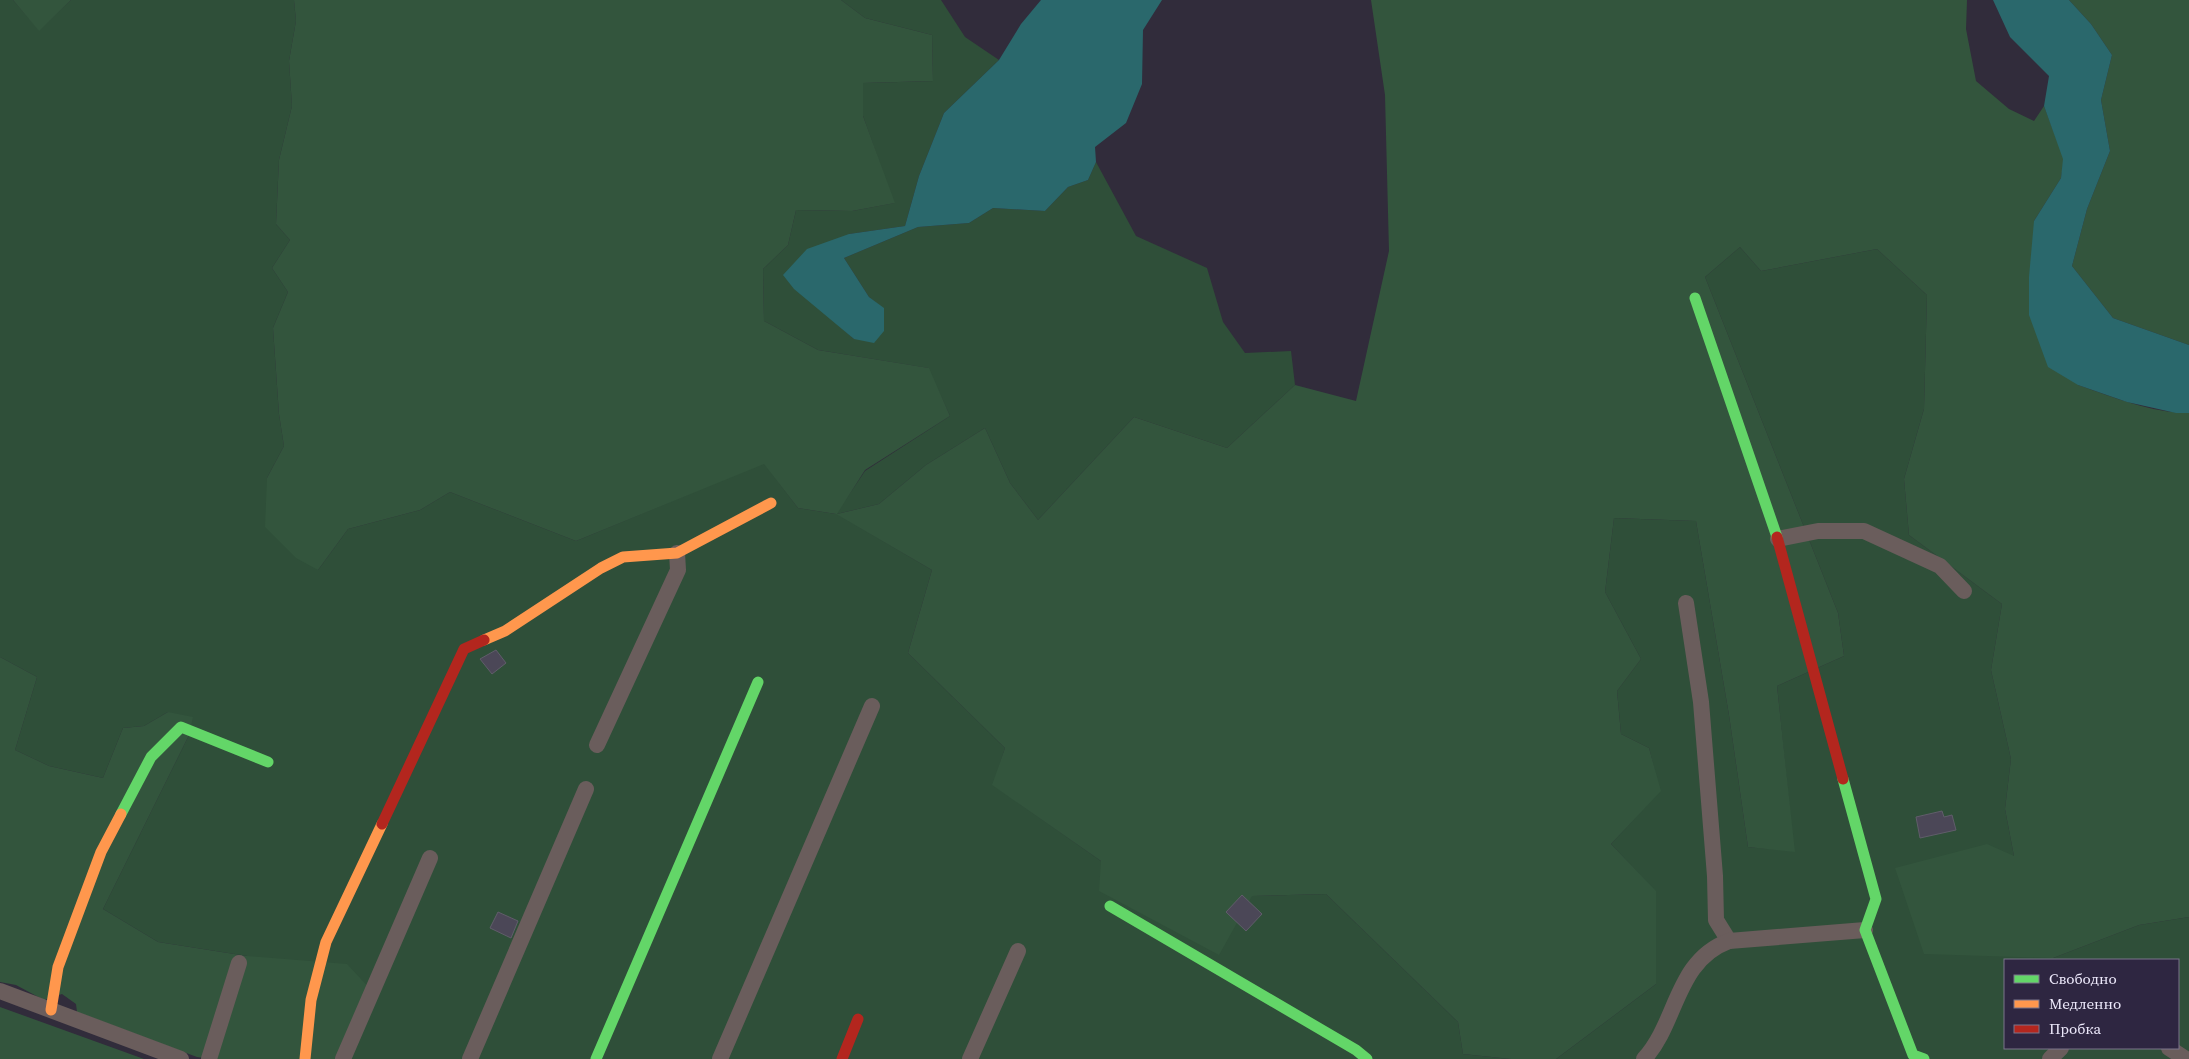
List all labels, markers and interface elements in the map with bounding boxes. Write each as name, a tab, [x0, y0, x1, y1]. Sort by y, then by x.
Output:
legend	[2004, 959, 2179, 1049]
text: Свободно	[2049, 968, 2117, 989]
text: Медленно	[2049, 993, 2121, 1014]
text: Пробка	[2049, 1018, 2101, 1039]

